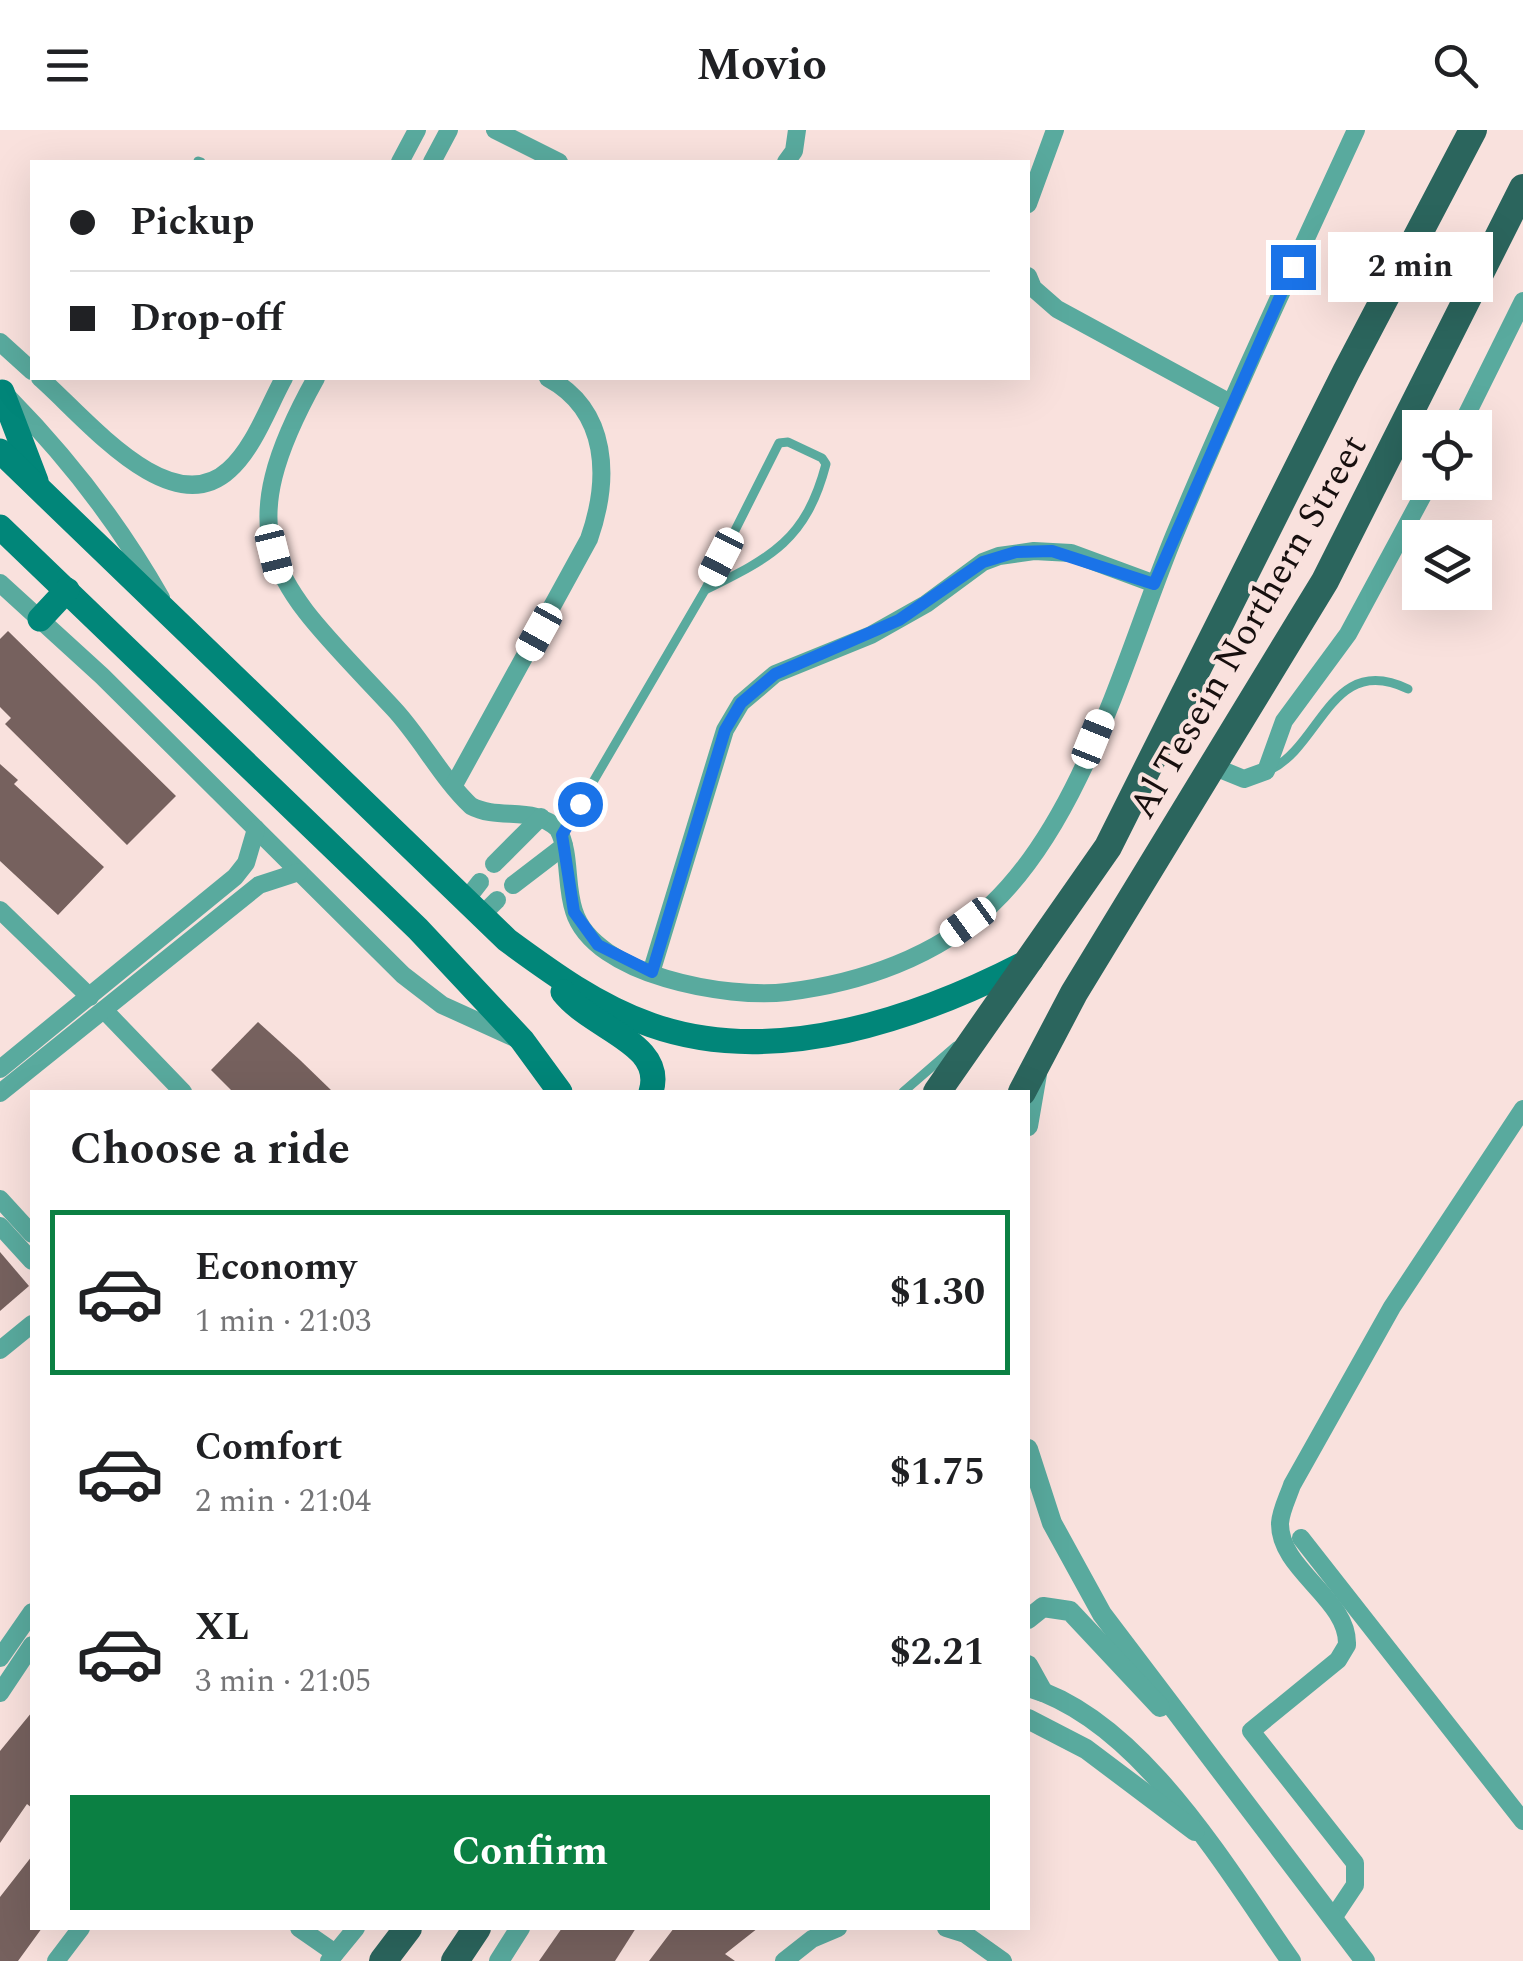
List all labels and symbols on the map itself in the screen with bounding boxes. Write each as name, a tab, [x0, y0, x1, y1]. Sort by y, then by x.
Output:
callout: 2 min	[1328, 232, 1493, 302]
route end	[1271, 245, 1316, 290]
street label: Al Tesein Northern Street	[1115, 424, 1383, 830]
car	[252, 521, 296, 587]
car	[694, 523, 748, 591]
car	[511, 598, 567, 666]
car	[1068, 706, 1118, 772]
route start	[558, 782, 603, 827]
car	[935, 892, 1001, 952]

